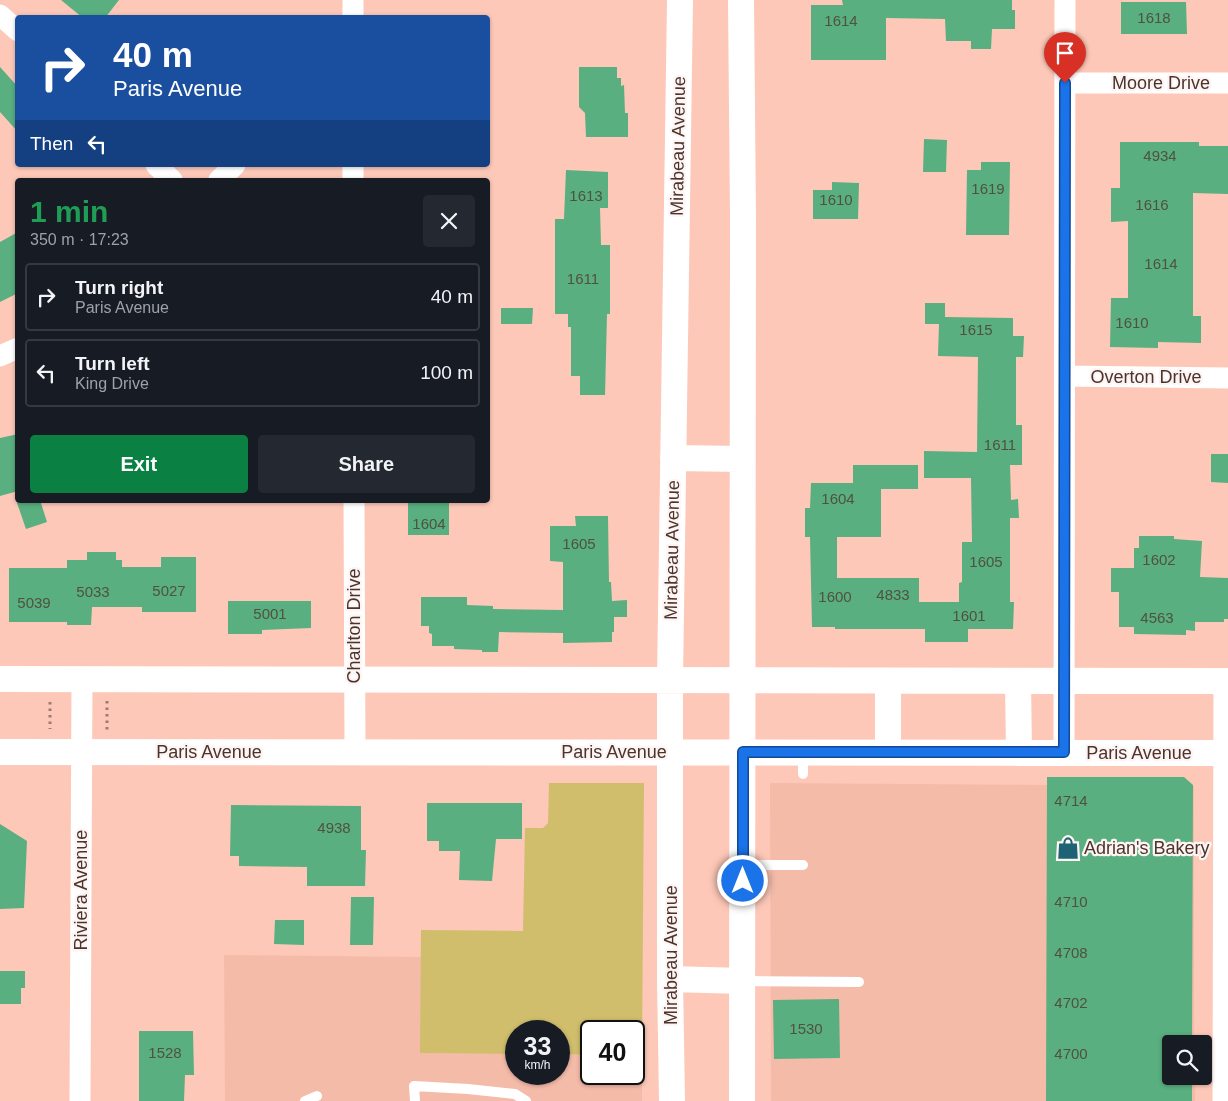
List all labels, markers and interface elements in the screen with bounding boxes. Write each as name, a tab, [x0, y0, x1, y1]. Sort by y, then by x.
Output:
house number: 1618	[1137, 9, 1171, 26]
house number: 1614	[824, 12, 858, 29]
pin	[1044, 32, 1086, 83]
icon: right	[30, 35, 95, 100]
text: 40 m	[113, 35, 193, 74]
icon: arrive	[1051, 39, 1079, 67]
street label: Moore Drive	[1112, 73, 1210, 93]
text: Paris Avenue	[113, 76, 242, 101]
street label: Mirabeau Avenue	[667, 76, 689, 216]
icon: left	[83, 130, 111, 158]
text: Then	[30, 133, 73, 154]
house number: 4934	[1143, 147, 1177, 164]
house number: 1619	[971, 180, 1005, 197]
house number: 1613	[569, 187, 603, 204]
house number: 1610	[819, 191, 853, 208]
text: 1 min	[30, 195, 108, 228]
button: close	[423, 195, 475, 247]
house number: 1616	[1135, 196, 1169, 213]
text: 350 m · 17:23	[30, 231, 129, 248]
house number: 1614	[1144, 255, 1178, 272]
house number: 1611	[567, 270, 599, 287]
text: Turn right	[75, 277, 163, 298]
icon: right	[32, 283, 60, 311]
text: 40 m	[431, 286, 473, 307]
text: Paris Avenue	[75, 299, 169, 316]
house number: 1610	[1115, 314, 1149, 331]
house number: 1615	[959, 321, 993, 338]
text: Turn left	[75, 353, 150, 374]
icon: left	[32, 359, 60, 387]
text: 100 m	[420, 362, 473, 383]
street label: Overton Drive	[1090, 367, 1202, 387]
text: King Drive	[75, 375, 149, 392]
button: Exit	[30, 435, 248, 493]
button: Share	[258, 435, 475, 493]
house number: 1611	[984, 436, 1016, 453]
street label: Mirabeau Avenue	[661, 480, 683, 620]
house number: 1604	[821, 490, 855, 507]
house number: 1604	[412, 515, 446, 532]
house number: 1605	[562, 535, 596, 552]
house number: 1602	[1142, 551, 1176, 568]
house number: 1605	[969, 553, 1003, 570]
street label: Charlton Drive	[344, 568, 364, 684]
house number: 5027	[152, 582, 186, 599]
house number: 5033	[76, 583, 110, 600]
house number: 4833	[876, 586, 910, 603]
house number: 1600	[818, 588, 852, 605]
house number: 5039	[17, 594, 51, 611]
house number: 5001	[253, 605, 287, 622]
house number: 1601	[952, 607, 986, 624]
house number: 4563	[1140, 609, 1174, 626]
street label: Paris Avenue	[156, 742, 262, 762]
street label: Paris Avenue	[561, 742, 667, 762]
street label: Paris Avenue	[1086, 743, 1192, 763]
house number: 4714	[1054, 792, 1088, 809]
house number: 4938	[317, 819, 351, 836]
street label: Riviera Avenue	[71, 830, 91, 950]
shop icon: Adrian's Bakery	[1055, 835, 1081, 861]
place label: Adrian's Bakery	[1084, 838, 1210, 858]
position arrow	[716, 854, 768, 906]
street label: Mirabeau Avenue	[661, 885, 681, 1025]
house number: 4710	[1054, 893, 1088, 910]
house number: 4708	[1054, 944, 1088, 961]
house number: 4702	[1054, 994, 1088, 1011]
speed limit sign: 40	[580, 1020, 645, 1085]
house number: 1530	[789, 1020, 823, 1037]
text: 33	[524, 1032, 551, 1060]
map controls	[1162, 1035, 1212, 1085]
button: search	[1162, 1035, 1212, 1085]
house number: 1528	[148, 1044, 182, 1061]
house number: 4700	[1054, 1045, 1088, 1062]
text: km/h	[524, 1058, 551, 1072]

